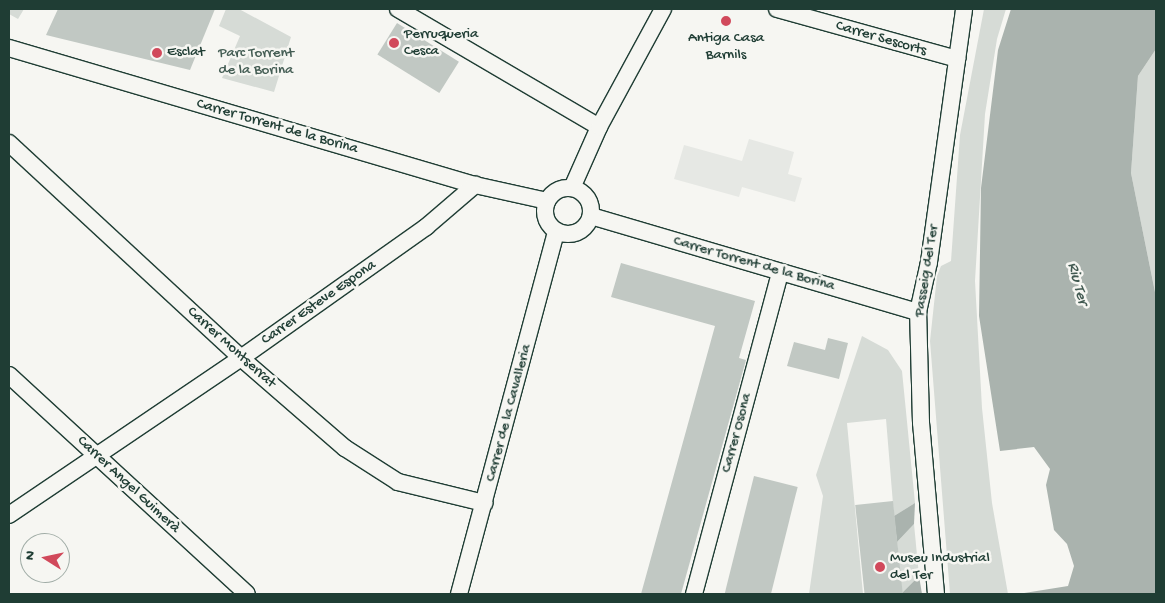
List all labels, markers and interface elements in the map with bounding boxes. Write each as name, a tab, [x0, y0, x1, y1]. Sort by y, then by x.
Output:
marker: Antiga Casa Barnils	[720, 15, 732, 27]
street label: Carrer Sescorts	[833, 17, 929, 61]
place label: Perruqueria Cesca	[404, 25, 478, 60]
place label: Antiga Casa Barnils	[688, 29, 764, 64]
marker: Perruqueria Cesca	[388, 37, 400, 49]
place label: Esclat	[167, 44, 205, 62]
park label: Parc Torrent de la Borina	[218, 44, 294, 79]
marker: Esclat	[151, 47, 163, 59]
street label: Carrer Torrent de la Borina	[194, 95, 360, 159]
street label: Passeig del Ter	[911, 224, 943, 318]
street label: Carrer Torrent de la Borina	[671, 232, 837, 296]
street label: Carrer Esteve Espona	[258, 257, 380, 349]
water label: Riu Ter	[1061, 261, 1091, 307]
street label: Carrer Montserrat	[183, 303, 279, 393]
street label: Carrer de la Cavalleria	[482, 342, 536, 484]
street label: Carrer Osona	[718, 391, 756, 475]
street label: Carrer Angel Guimerà	[73, 433, 183, 537]
north arrow	[20, 533, 70, 583]
place label: Museu Industrial del Ter	[890, 549, 990, 584]
text: N	[22, 550, 40, 561]
marker: Museu Industrial del Ter	[874, 561, 886, 573]

